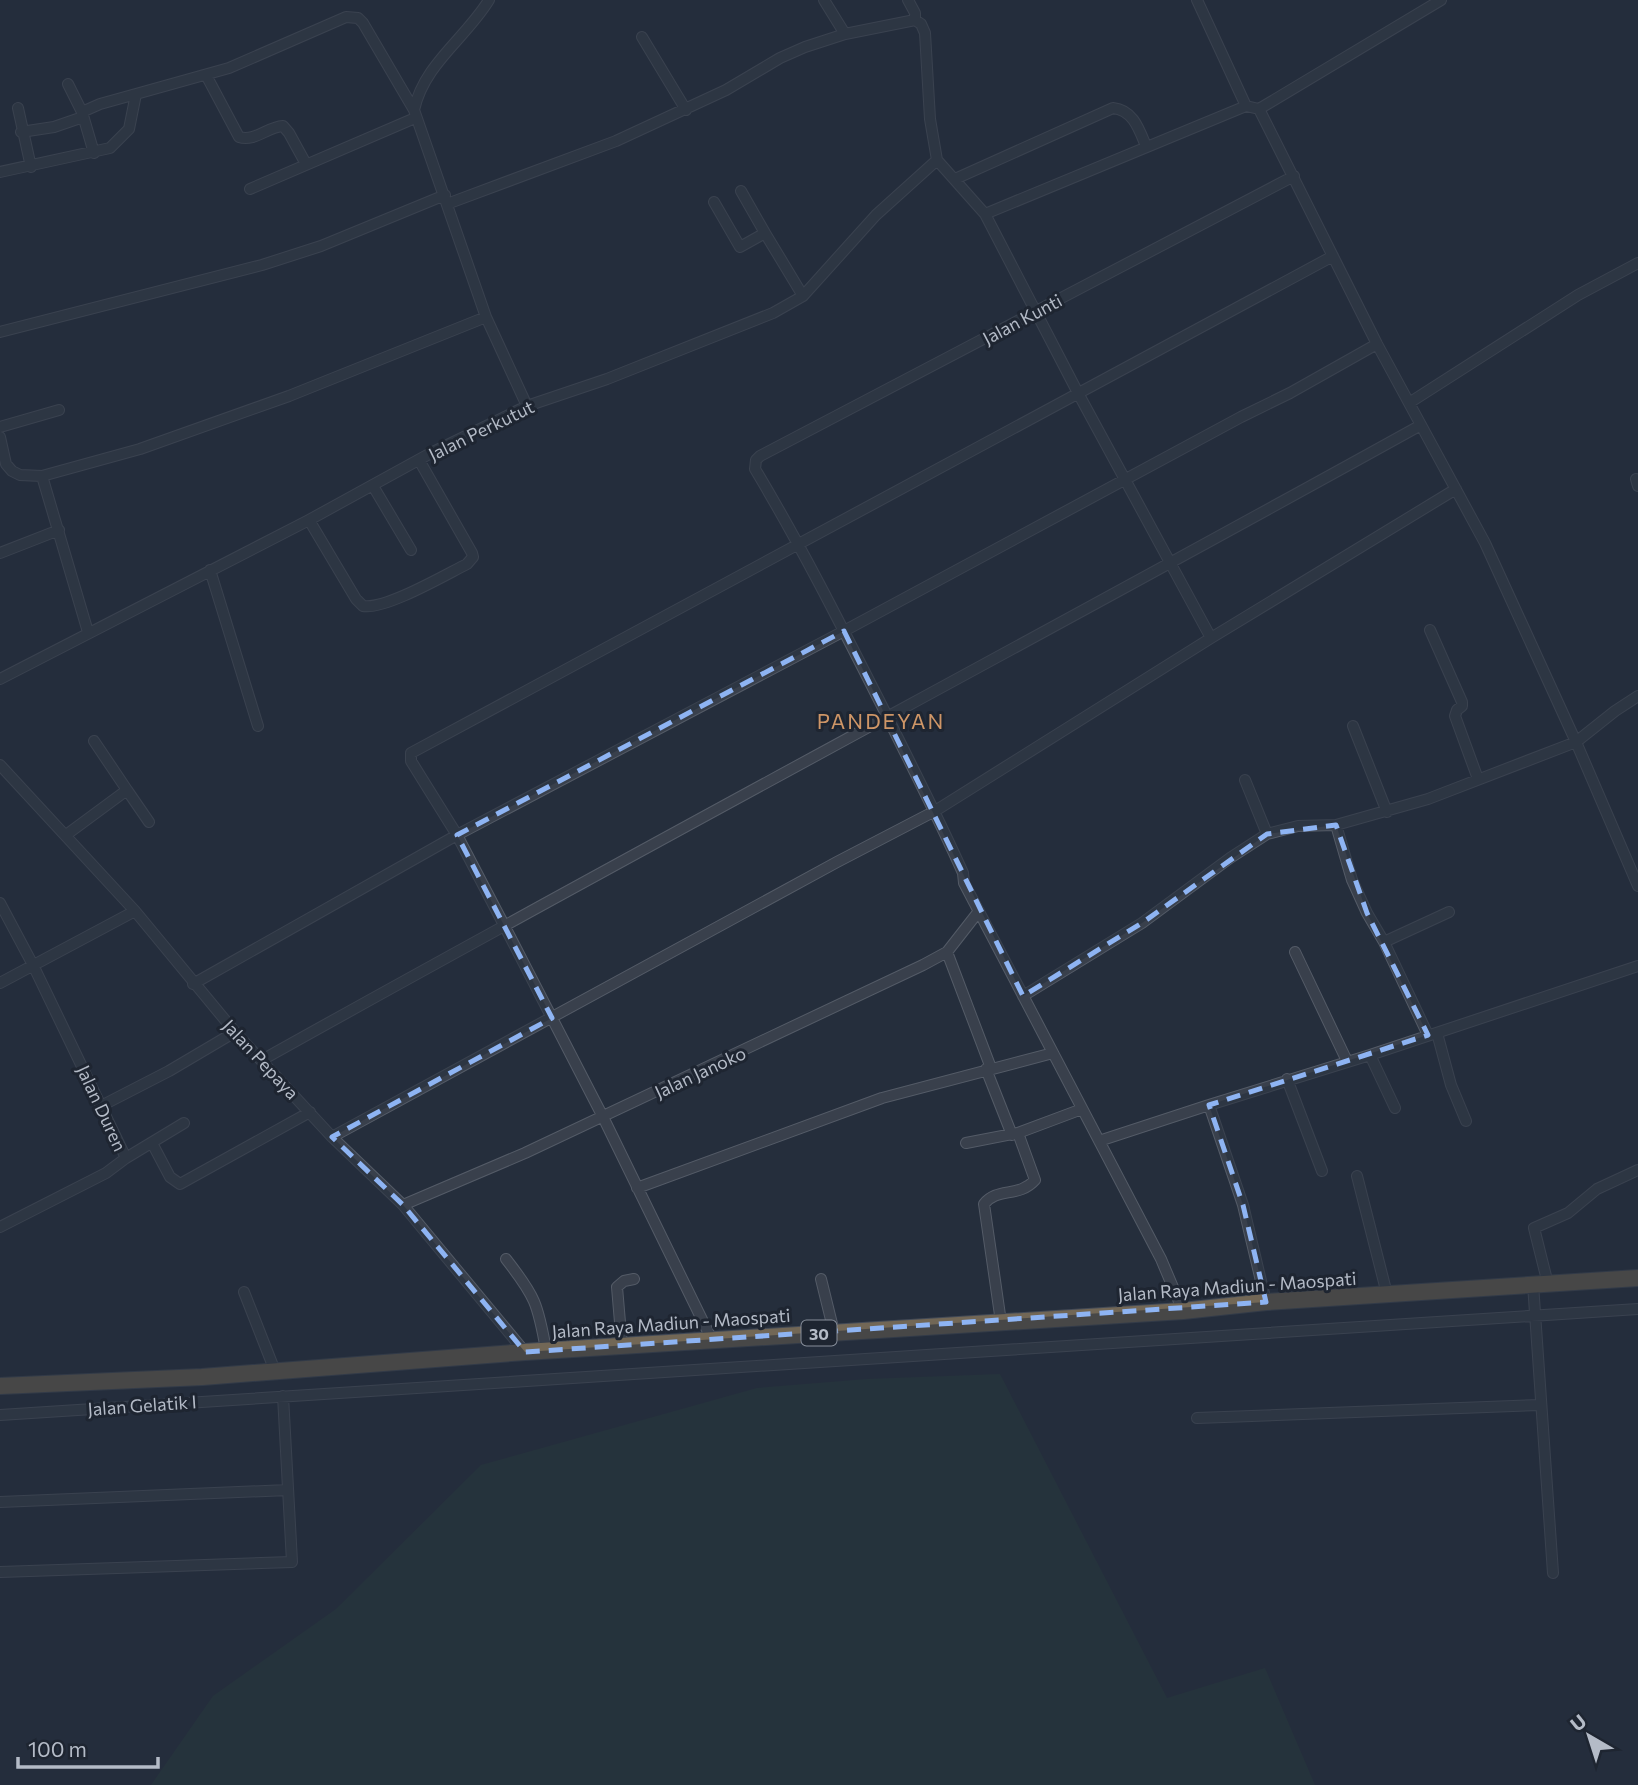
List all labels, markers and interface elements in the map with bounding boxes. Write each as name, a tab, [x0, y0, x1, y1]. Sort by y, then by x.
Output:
street label: Jalan Kunti	[979, 289, 1065, 349]
street label: Jalan Perkutut	[425, 395, 537, 465]
district label: PANDEYAN	[817, 708, 945, 733]
street label: Jalan Pepaya	[218, 1014, 304, 1104]
street label: Jalan Janoko	[651, 1041, 749, 1103]
street label: Jalan Duren	[73, 1061, 131, 1155]
street label: Jalan Raya Madiun - Maospati	[1117, 1267, 1357, 1305]
street label: Jalan Raya Madiun - Maospati	[551, 1304, 791, 1342]
road number: 30	[802, 1320, 836, 1345]
street label: Jalan Gelatik I	[87, 1390, 197, 1420]
north arrow	[1554, 1701, 1624, 1771]
text: U	[1565, 1709, 1591, 1736]
scale bar	[18, 1726, 158, 1770]
text: 100 m	[28, 1736, 87, 1761]

